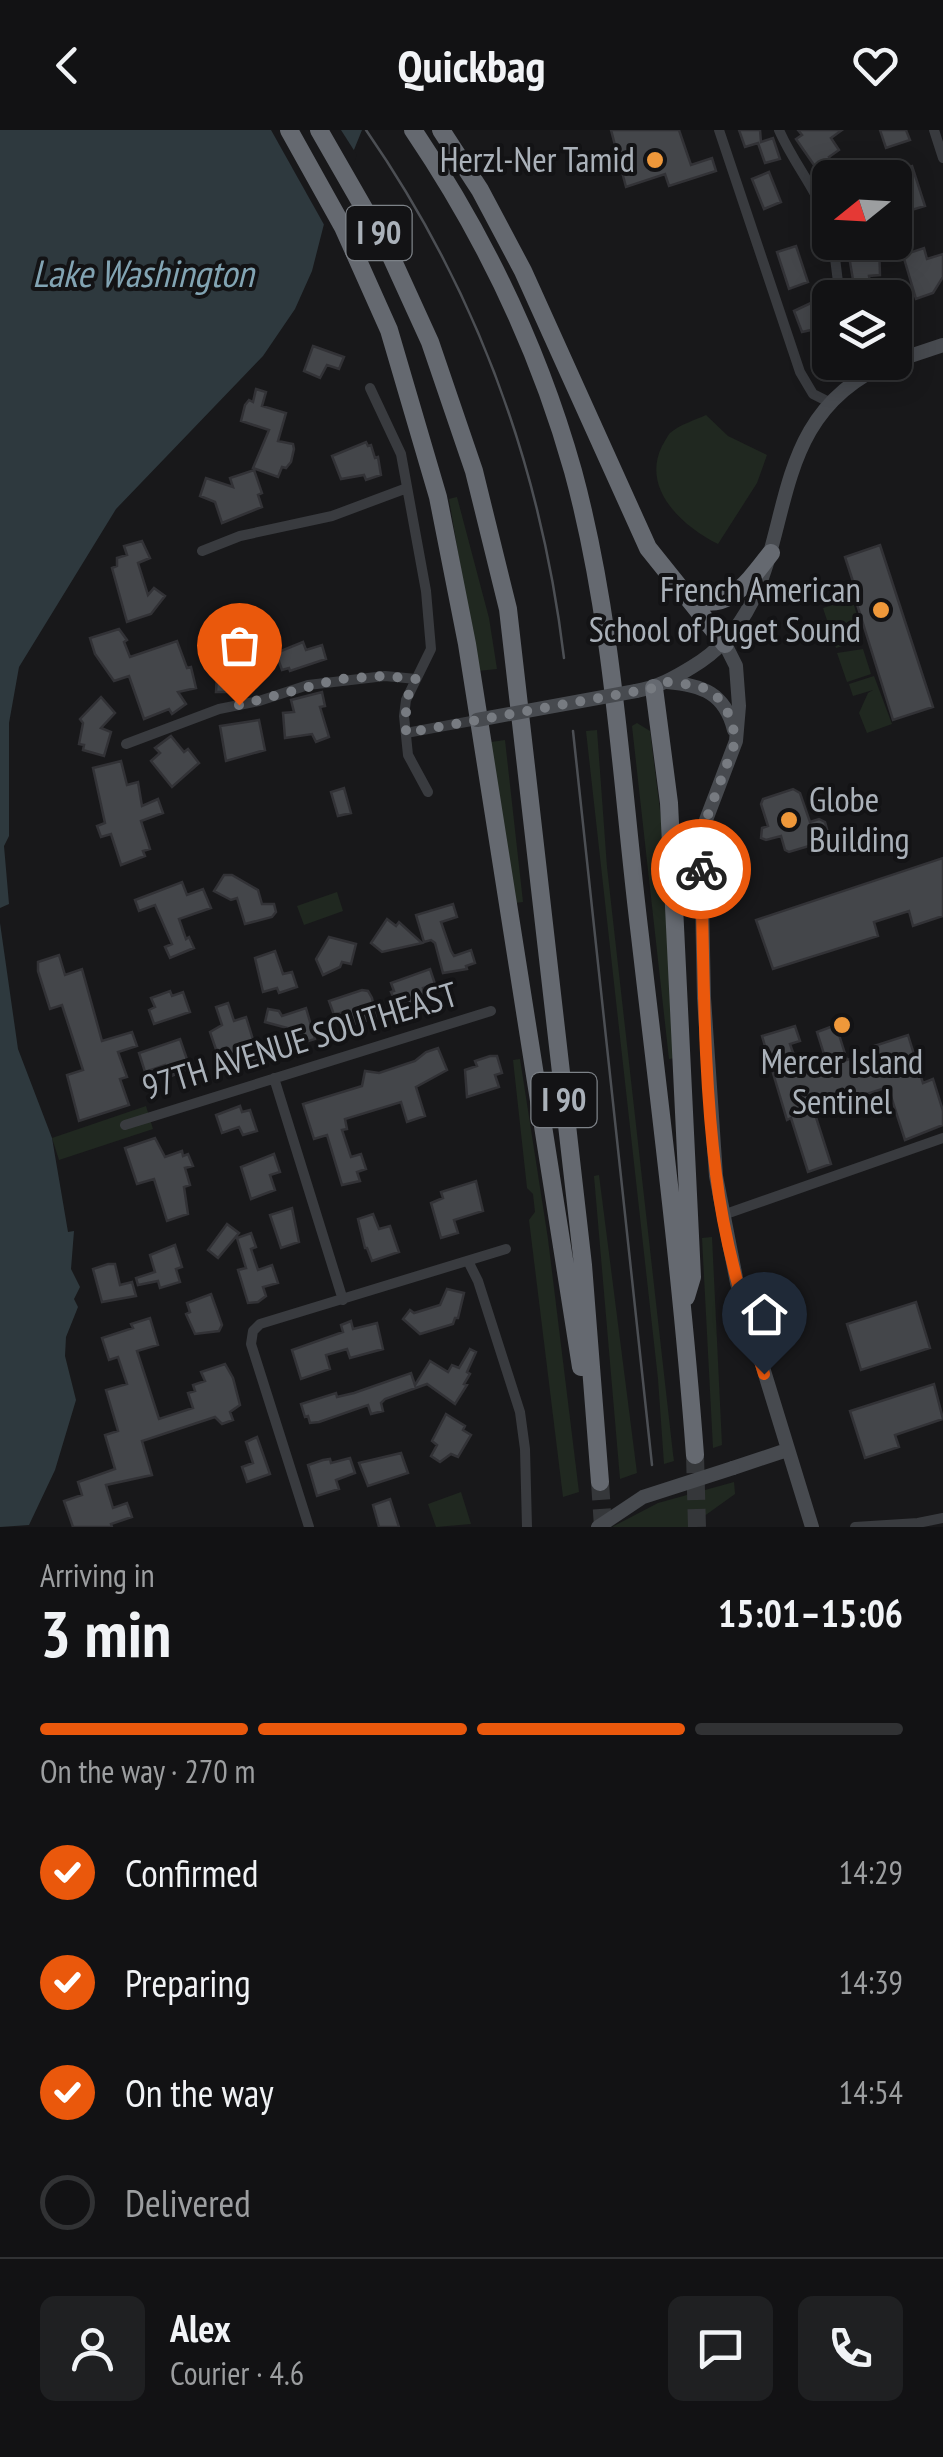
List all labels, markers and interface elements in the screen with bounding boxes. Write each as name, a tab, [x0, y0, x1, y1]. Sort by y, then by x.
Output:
text: Quickbag	[398, 36, 545, 94]
icon: back	[40, 38, 95, 93]
icon: heart	[848, 38, 903, 93]
place label: Herzl-Ner Tamid	[440, 136, 635, 182]
marker: Herzl-Ner Tamid	[644, 149, 666, 171]
north arrow	[812, 160, 912, 260]
map controls	[812, 160, 912, 380]
road number: I 90	[346, 206, 412, 260]
water label: Lake Washington	[32, 248, 256, 297]
button: layers	[812, 280, 912, 380]
place label: French American School of Puget Sound	[589, 566, 861, 652]
marker: French American School of Puget Sound	[870, 599, 892, 621]
pin	[197, 603, 282, 706]
icon: bag	[212, 618, 267, 673]
place label: Globe Building	[809, 776, 910, 862]
marker: Globe Building	[778, 809, 800, 831]
courier	[651, 819, 751, 919]
icon: bike	[674, 842, 729, 897]
street label: 97TH AVENUE SOUTHEAST	[136, 970, 463, 1110]
marker: Mercer Island Sentinel	[831, 1014, 853, 1036]
place label: Mercer Island Sentinel	[761, 1038, 923, 1124]
road number: I 90	[532, 1073, 596, 1127]
pin	[722, 1272, 807, 1375]
icon: home	[737, 1287, 792, 1342]
text: Arriving in	[40, 1554, 155, 1596]
text: 15:01–15:06	[718, 1588, 903, 1637]
text: 3 min	[40, 1591, 171, 1675]
text: On the way · 270 m	[40, 1750, 255, 1792]
icon: check	[40, 1845, 95, 1900]
text: Confirmed	[125, 1848, 258, 1897]
text: 14:29	[839, 1851, 903, 1893]
icon: check	[40, 1955, 95, 2010]
text: Preparing	[125, 1958, 251, 2007]
text: 14:39	[839, 1961, 903, 2003]
icon: check	[40, 2065, 95, 2120]
text: On the way	[125, 2068, 273, 2117]
text: 14:54	[839, 2071, 903, 2113]
text: Delivered	[125, 2178, 251, 2227]
button: person	[40, 2296, 145, 2401]
button: chat	[668, 2296, 773, 2401]
button: phone	[798, 2296, 903, 2401]
text: Alex	[170, 2303, 231, 2352]
text: Courier · 4.6	[170, 2352, 304, 2394]

